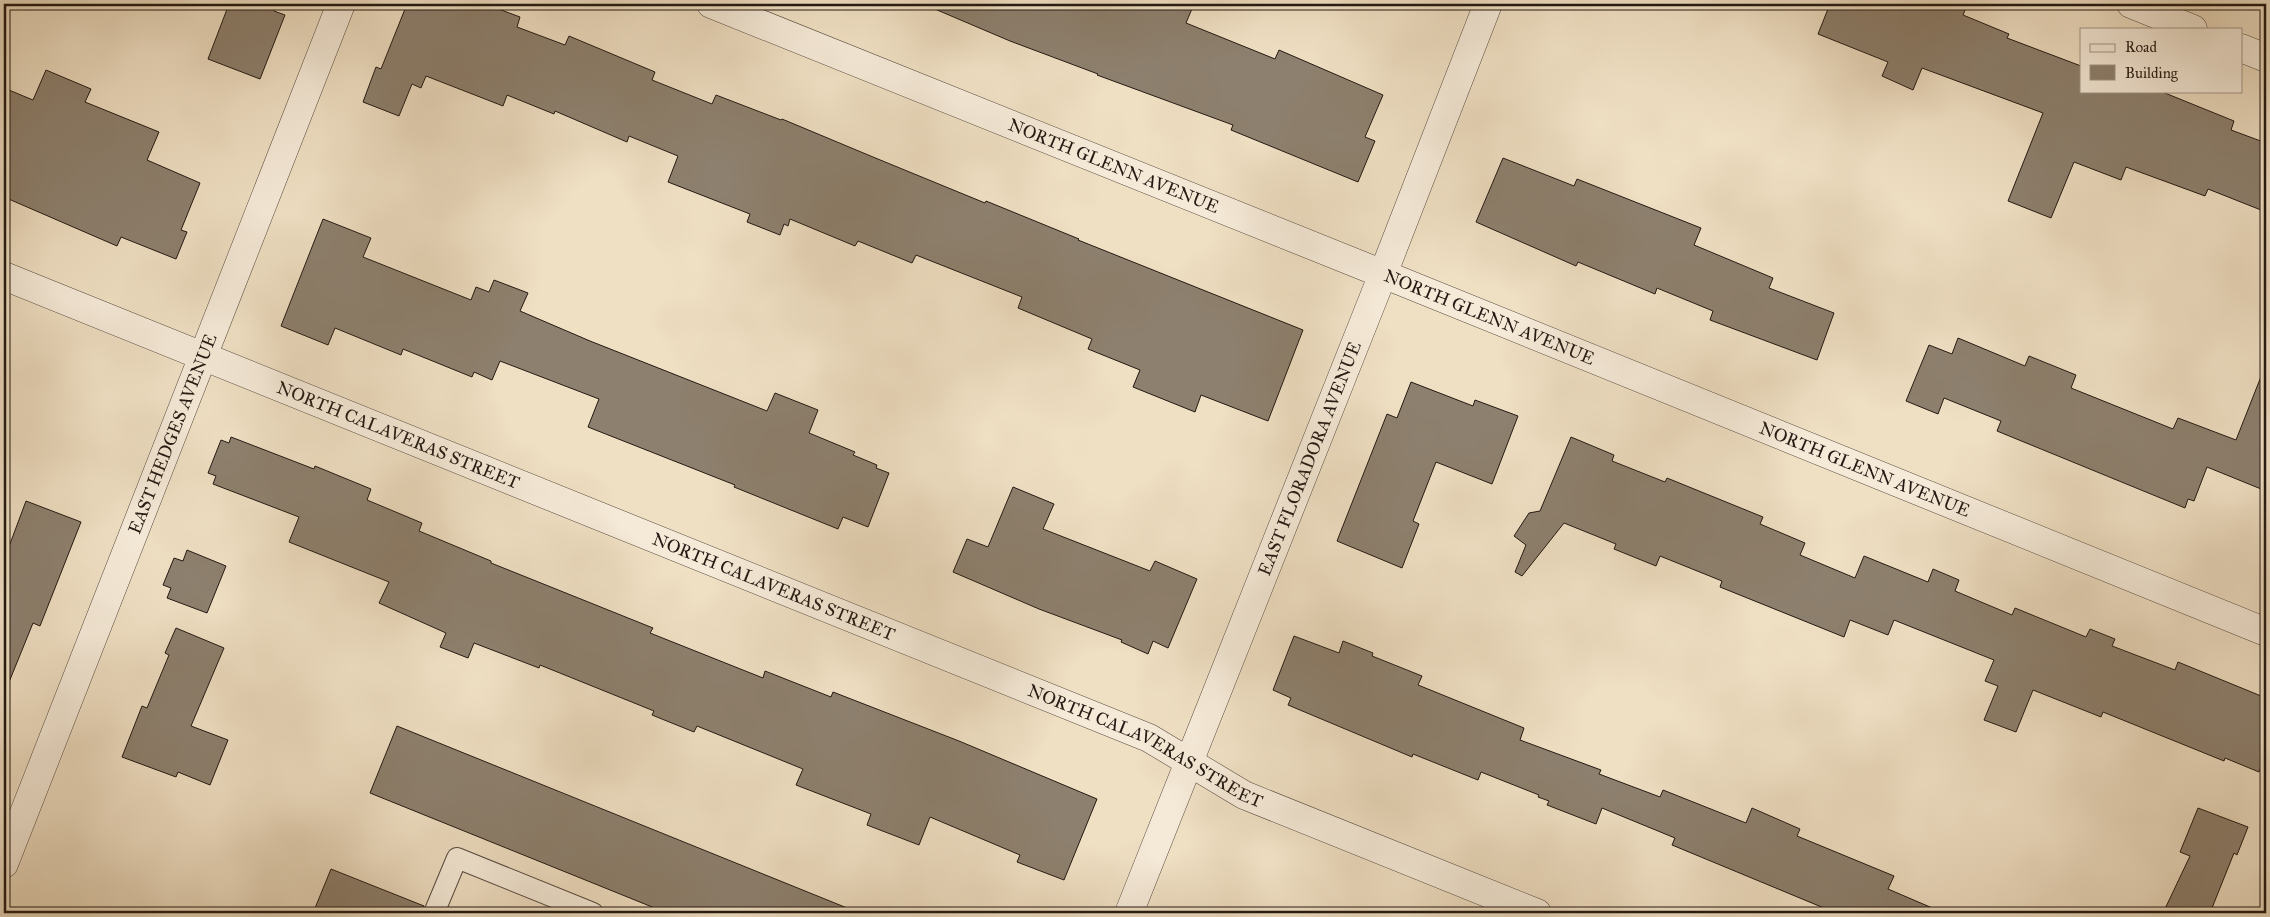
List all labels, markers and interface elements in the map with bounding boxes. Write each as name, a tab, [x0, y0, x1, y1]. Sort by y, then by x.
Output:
legend	[2080, 28, 2242, 92]
text: Road	[2125, 38, 2157, 56]
text: Building	[2125, 64, 2179, 82]
street label: NORTH GLENN AVENUE	[1005, 114, 1222, 218]
street label: NORTH GLENN AVENUE	[1381, 265, 1598, 370]
street label: EAST HEDGES AVENUE	[123, 330, 222, 537]
street label: EAST FLORADORA AVENUE	[1253, 338, 1366, 579]
street label: NORTH CALAVERAS STREET	[274, 376, 523, 494]
street label: NORTH GLENN AVENUE	[1756, 417, 1973, 522]
street label: NORTH CALAVERAS STREET	[649, 528, 898, 645]
street label: NORTH CALAVERAS STREET	[1025, 679, 1266, 812]

